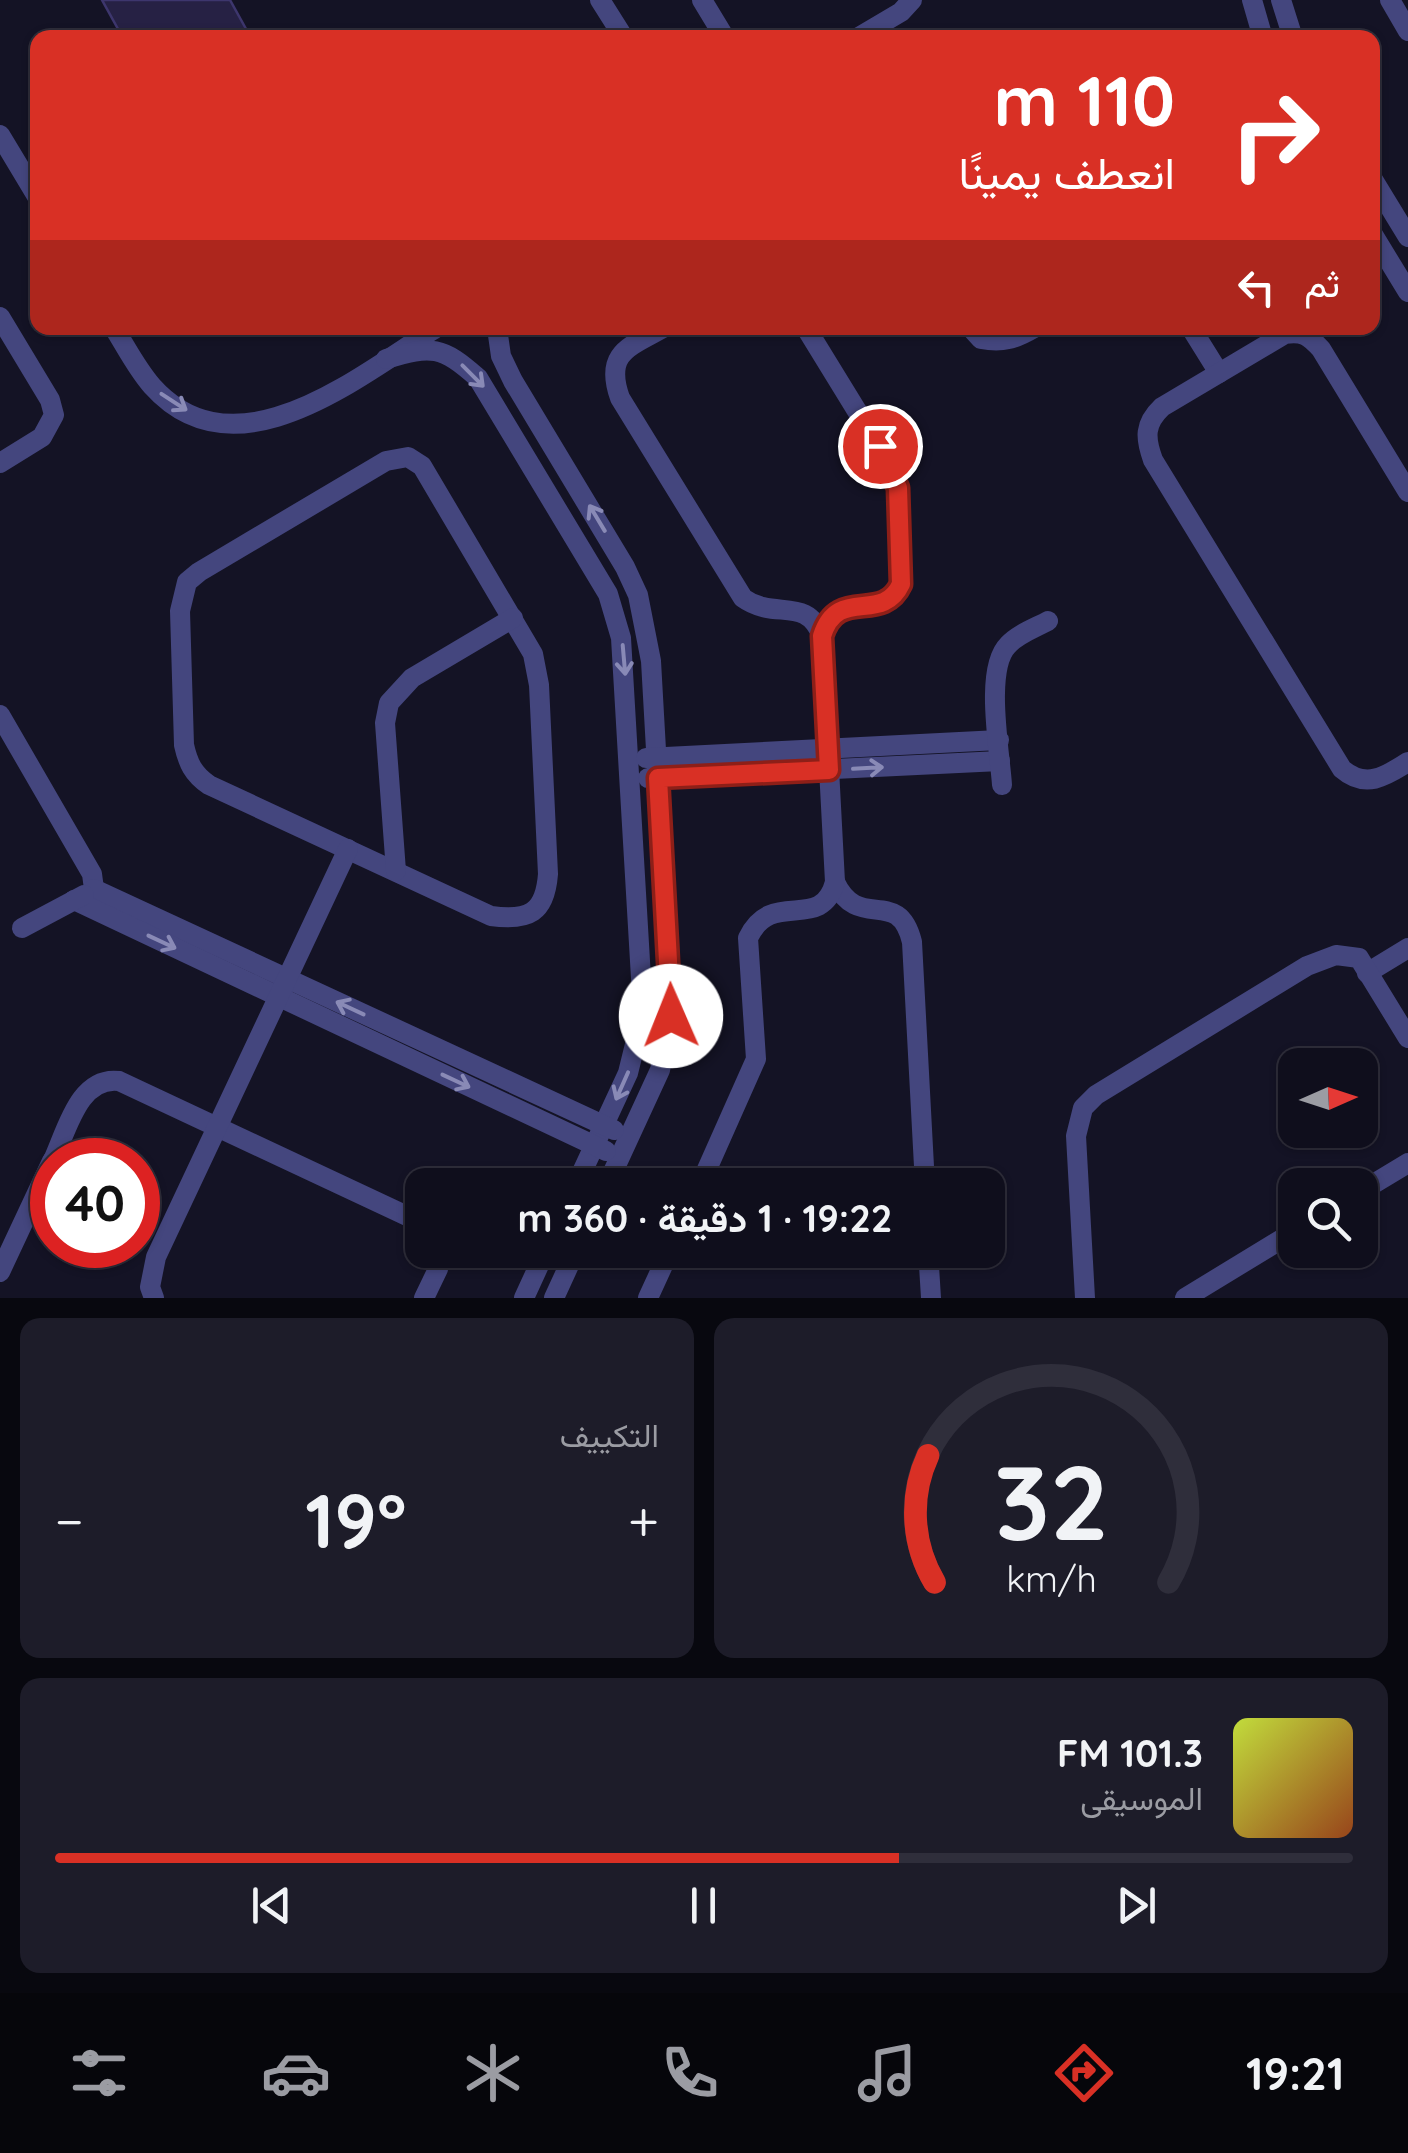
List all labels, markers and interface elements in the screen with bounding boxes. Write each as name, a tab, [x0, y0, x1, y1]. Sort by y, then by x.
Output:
text: 110 m	[993, 56, 1175, 144]
icon: right	[1210, 70, 1340, 200]
text: انعطف يمينًا	[958, 144, 1175, 200]
text: ثم	[1304, 259, 1340, 307]
icon: left	[1229, 260, 1284, 315]
one-way arrow	[460, 363, 485, 388]
one-way arrow	[160, 392, 188, 413]
pin	[838, 404, 923, 489]
icon: arrive	[853, 419, 908, 474]
one-way arrow	[587, 504, 607, 533]
one-way arrow	[614, 643, 633, 675]
one-way arrow	[851, 758, 884, 777]
one-way arrow	[146, 933, 176, 952]
position arrow	[619, 964, 723, 1068]
one-way arrow	[336, 997, 366, 1016]
north arrow	[1278, 1048, 1378, 1148]
map controls	[1278, 1048, 1378, 1268]
one-way arrow	[612, 1070, 630, 1101]
one-way arrow	[440, 1072, 470, 1091]
speed limit sign: 40	[30, 1138, 160, 1268]
button: search	[1278, 1168, 1378, 1268]
text: 19:22 · 1 دقيقة · 360 m	[518, 1194, 892, 1242]
text: التكييف	[560, 1415, 659, 1455]
text: 32	[993, 1436, 1109, 1566]
text: 19°	[305, 1473, 406, 1567]
text: −	[55, 1486, 84, 1555]
text: +	[628, 1486, 659, 1555]
text: km/h	[1006, 1556, 1096, 1601]
text: 101.3 FM	[1057, 1729, 1203, 1777]
text: الموسيقى	[1080, 1778, 1203, 1818]
icon: previous	[244, 1878, 299, 1933]
icon: pause	[676, 1878, 731, 1933]
icon: next	[1109, 1878, 1164, 1933]
icon: filters	[64, 2038, 134, 2108]
icon: car	[261, 2038, 331, 2108]
icon: climate	[458, 2038, 528, 2108]
icon: phone	[655, 2038, 725, 2108]
icon: music	[852, 2038, 922, 2108]
icon: directions	[1049, 2038, 1119, 2108]
text: 19:21	[1246, 2045, 1344, 2101]

